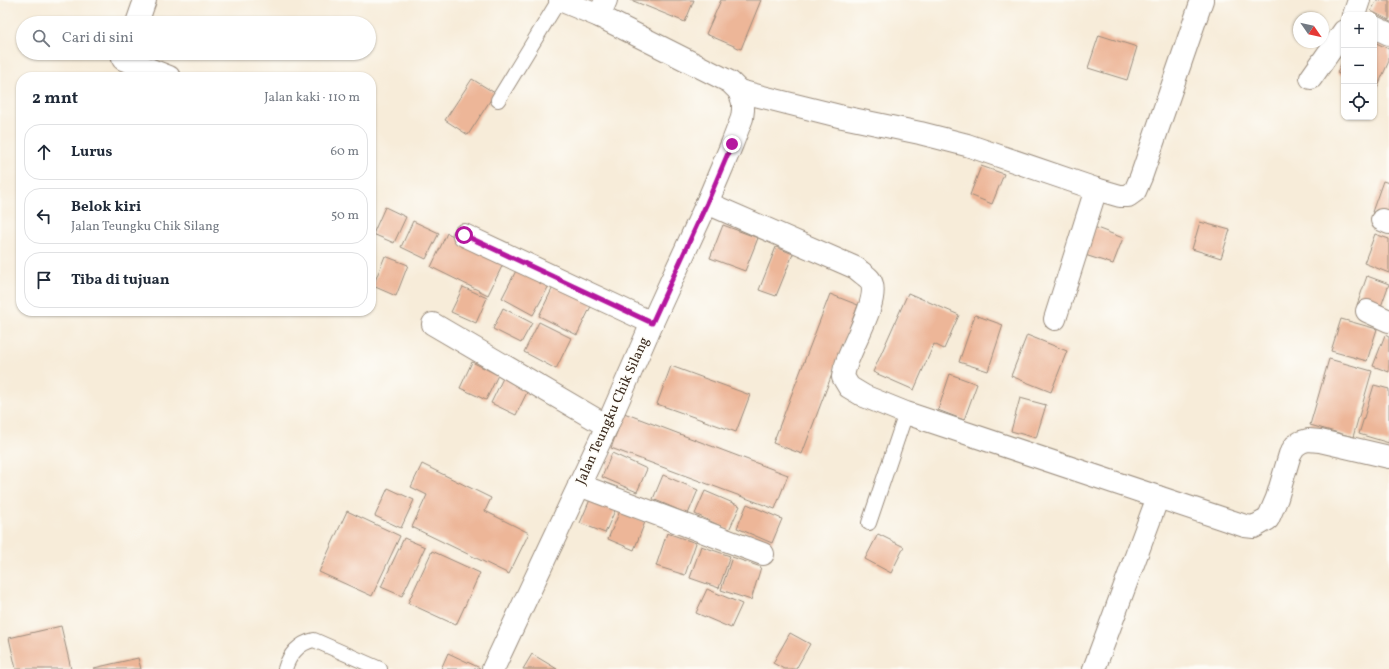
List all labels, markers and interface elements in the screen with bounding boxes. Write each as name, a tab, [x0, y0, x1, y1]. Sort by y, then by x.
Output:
north arrow	[1293, 12, 1329, 48]
map controls	[1341, 12, 1377, 120]
button: +	[1341, 12, 1377, 48]
search box	[16, 16, 376, 60]
icon: search	[30, 27, 52, 49]
text: Cari di sini	[62, 28, 133, 49]
button: −	[1341, 48, 1377, 84]
button: locate	[1341, 84, 1377, 120]
text: 2 mnt	[32, 87, 78, 110]
text: Jalan kaki · 110 m	[264, 89, 360, 107]
route end	[723, 135, 741, 153]
icon: ahead	[33, 141, 55, 163]
text: Lurus	[71, 142, 112, 163]
text: 60 m	[331, 143, 359, 161]
text: Belok kiri	[71, 197, 141, 218]
icon: left	[33, 205, 55, 227]
text: 50 m	[331, 207, 359, 225]
text: Jalan Teungku Chik Silang	[71, 218, 219, 236]
route start	[455, 226, 473, 244]
icon: arrive	[33, 269, 55, 291]
text: Tiba di tujuan	[71, 270, 170, 291]
street label: Jalan Teungku Chik Silang	[572, 334, 654, 488]

